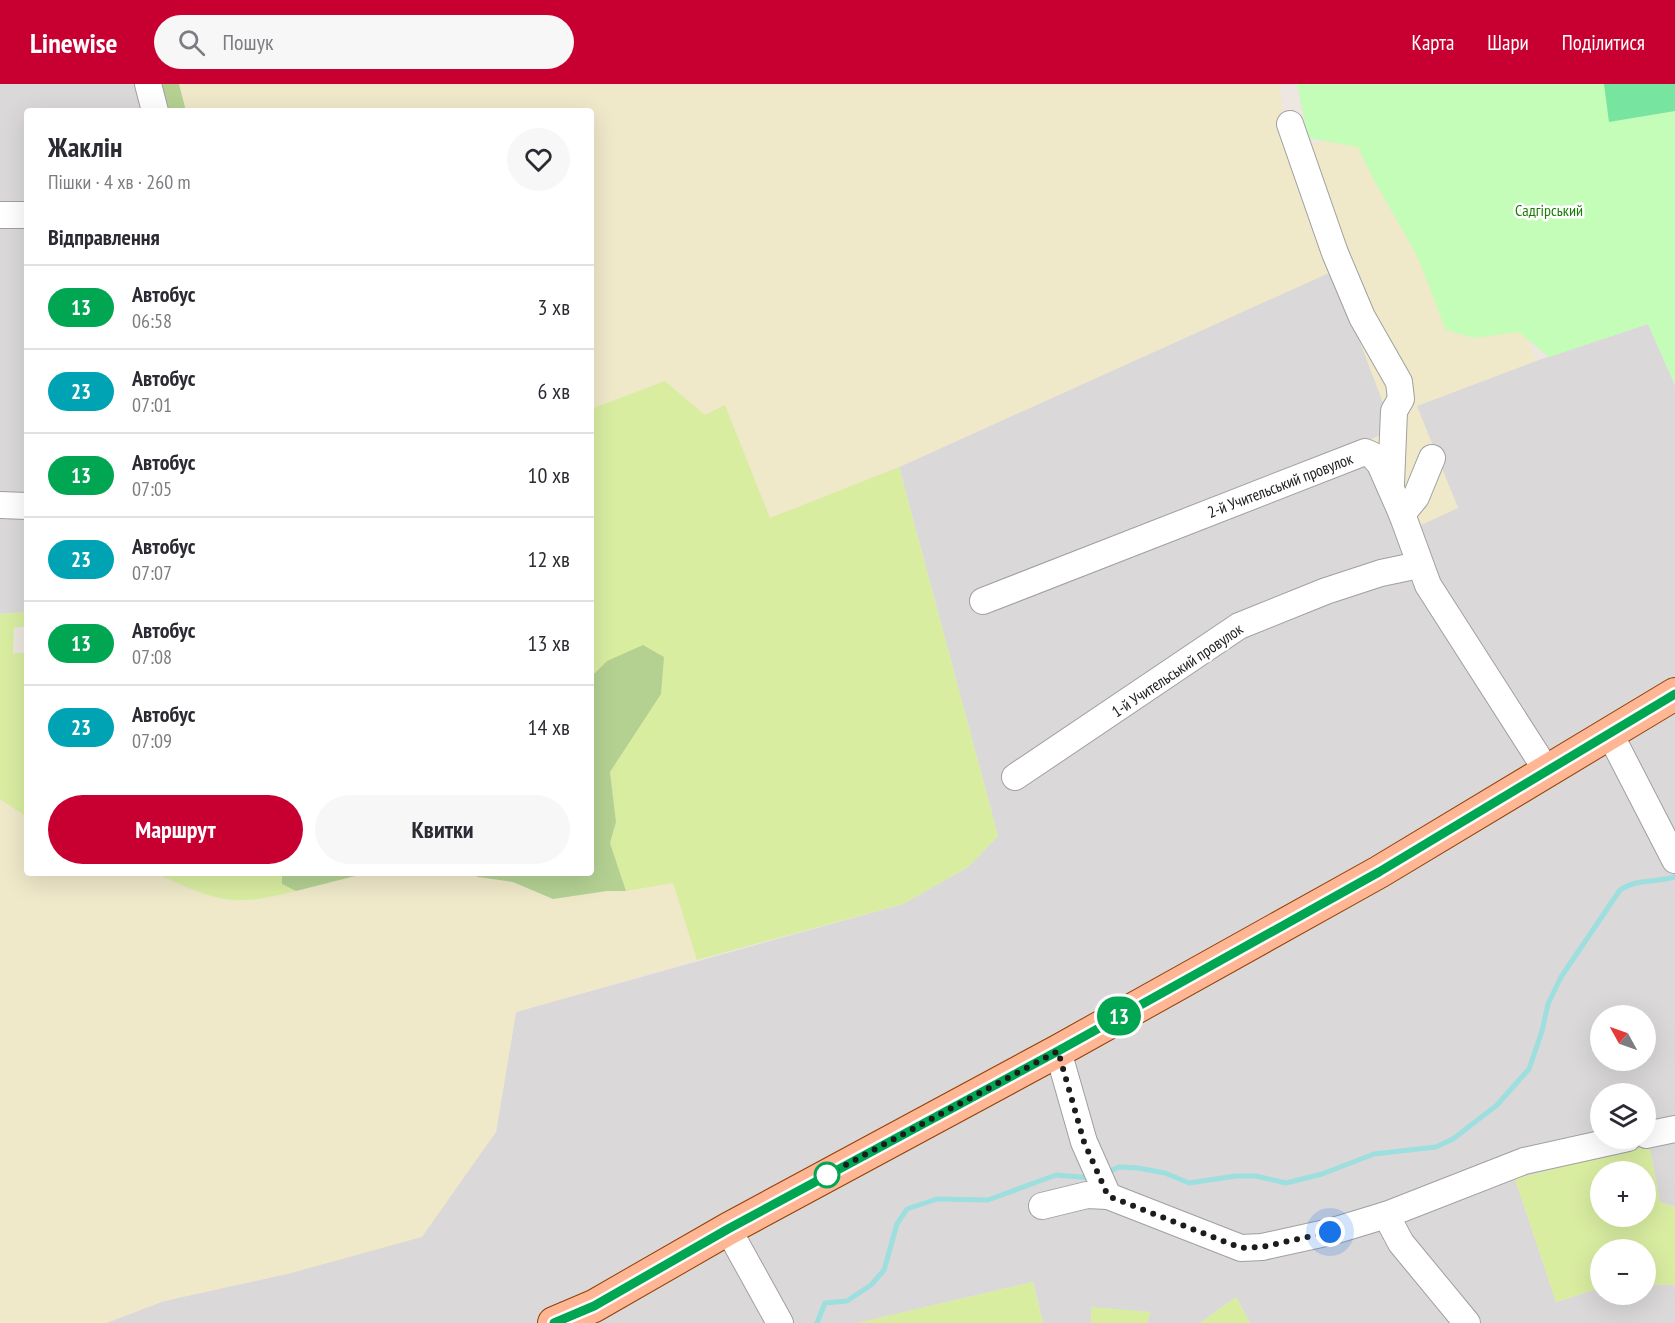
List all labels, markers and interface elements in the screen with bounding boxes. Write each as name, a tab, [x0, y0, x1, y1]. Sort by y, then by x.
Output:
search box	[154, 15, 574, 69]
text: Linewise	[30, 24, 118, 61]
icon: search	[175, 26, 208, 59]
text: Пошук	[223, 28, 273, 56]
text: Карта	[1412, 29, 1454, 56]
text: Шари	[1487, 29, 1529, 56]
text: Поділитися	[1562, 29, 1645, 56]
text: Жаклін	[48, 128, 123, 165]
button: heart	[507, 128, 570, 191]
text: Пішки · 4 хв · 260 m	[48, 169, 191, 195]
park label: Садгірський	[1515, 200, 1583, 220]
text: Відправлення	[48, 223, 160, 251]
text: Автобус	[132, 280, 195, 308]
text: 3 хв	[538, 293, 570, 321]
text: 13	[71, 294, 91, 321]
text: 06:58	[132, 308, 172, 334]
text: Автобус	[132, 364, 195, 392]
text: 6 хв	[538, 377, 570, 405]
text: 23	[71, 378, 91, 405]
text: 07:01	[132, 392, 172, 418]
text: Автобус	[132, 448, 195, 476]
street label: 2-й Учительський провулок	[1204, 448, 1356, 522]
text: 10 хв	[528, 461, 570, 489]
text: 13	[71, 462, 91, 489]
text: 07:05	[132, 476, 172, 502]
text: Автобус	[132, 532, 195, 560]
text: 12 хв	[528, 545, 570, 573]
text: 23	[71, 546, 91, 573]
text: 07:07	[132, 560, 172, 586]
text: Автобус	[132, 616, 195, 644]
street label: 1-й Учительський провулок	[1108, 618, 1247, 721]
text: 13 хв	[528, 629, 570, 657]
text: 13	[71, 630, 91, 657]
text: 07:08	[132, 644, 172, 670]
text: Автобус	[132, 700, 195, 728]
text: 14 хв	[528, 713, 570, 741]
text: 23	[71, 714, 91, 741]
text: 07:09	[132, 728, 172, 754]
button: Маршрут	[48, 795, 303, 864]
button: Квитки	[315, 795, 570, 864]
line badge: 13	[1092, 996, 1146, 1036]
text: 13	[1109, 1003, 1129, 1030]
north arrow	[1590, 1005, 1656, 1071]
map controls	[1590, 1005, 1656, 1305]
button: layers	[1590, 1083, 1656, 1149]
button: +	[1590, 1161, 1656, 1227]
unlabelled marker	[814, 1162, 840, 1188]
your location	[1315, 1217, 1345, 1247]
button: −	[1590, 1239, 1656, 1305]

